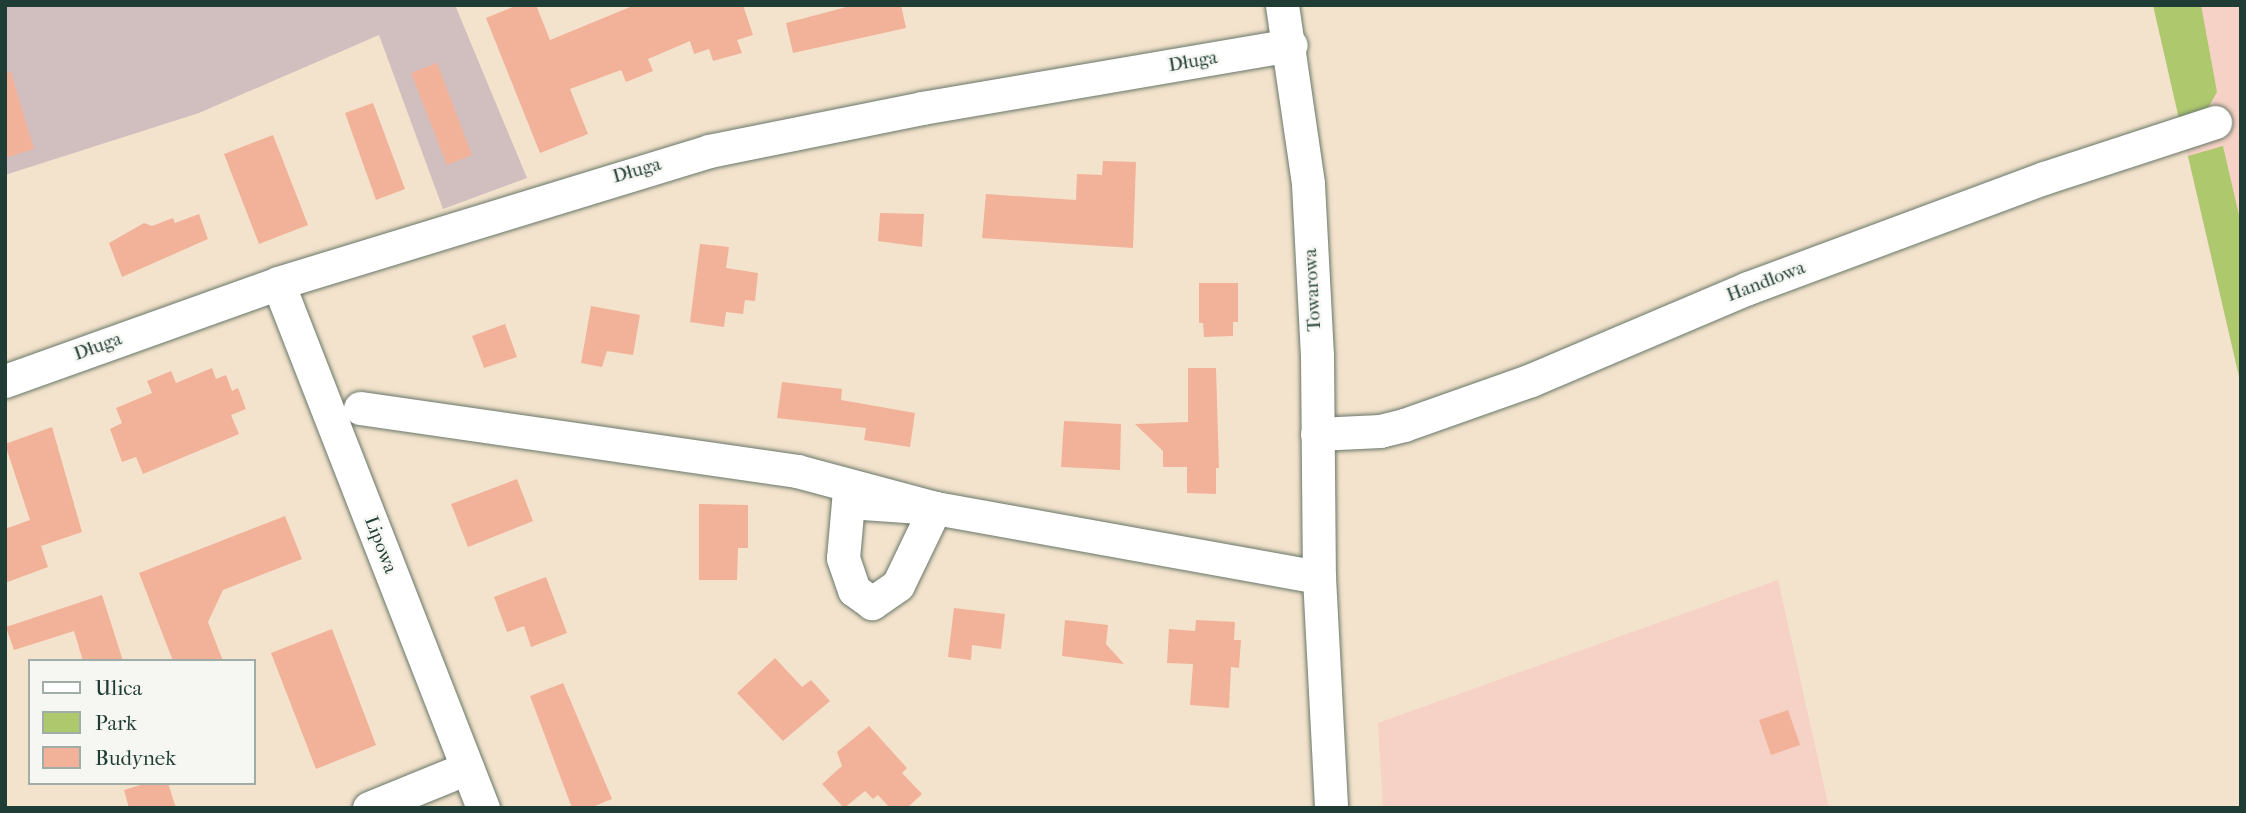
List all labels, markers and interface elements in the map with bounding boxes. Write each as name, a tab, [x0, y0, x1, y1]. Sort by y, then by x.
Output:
street label: Długa	[1167, 46, 1219, 78]
street label: Długa	[610, 153, 664, 189]
street label: Towarowa	[1299, 248, 1327, 332]
street label: Handlowa	[1724, 257, 1808, 307]
street label: Długa	[71, 328, 125, 366]
street label: Lipowa	[359, 513, 401, 577]
legend	[28, 659, 256, 785]
text: Ulica	[95, 676, 142, 700]
text: Park	[95, 711, 137, 735]
text: Budynek	[95, 746, 176, 770]

